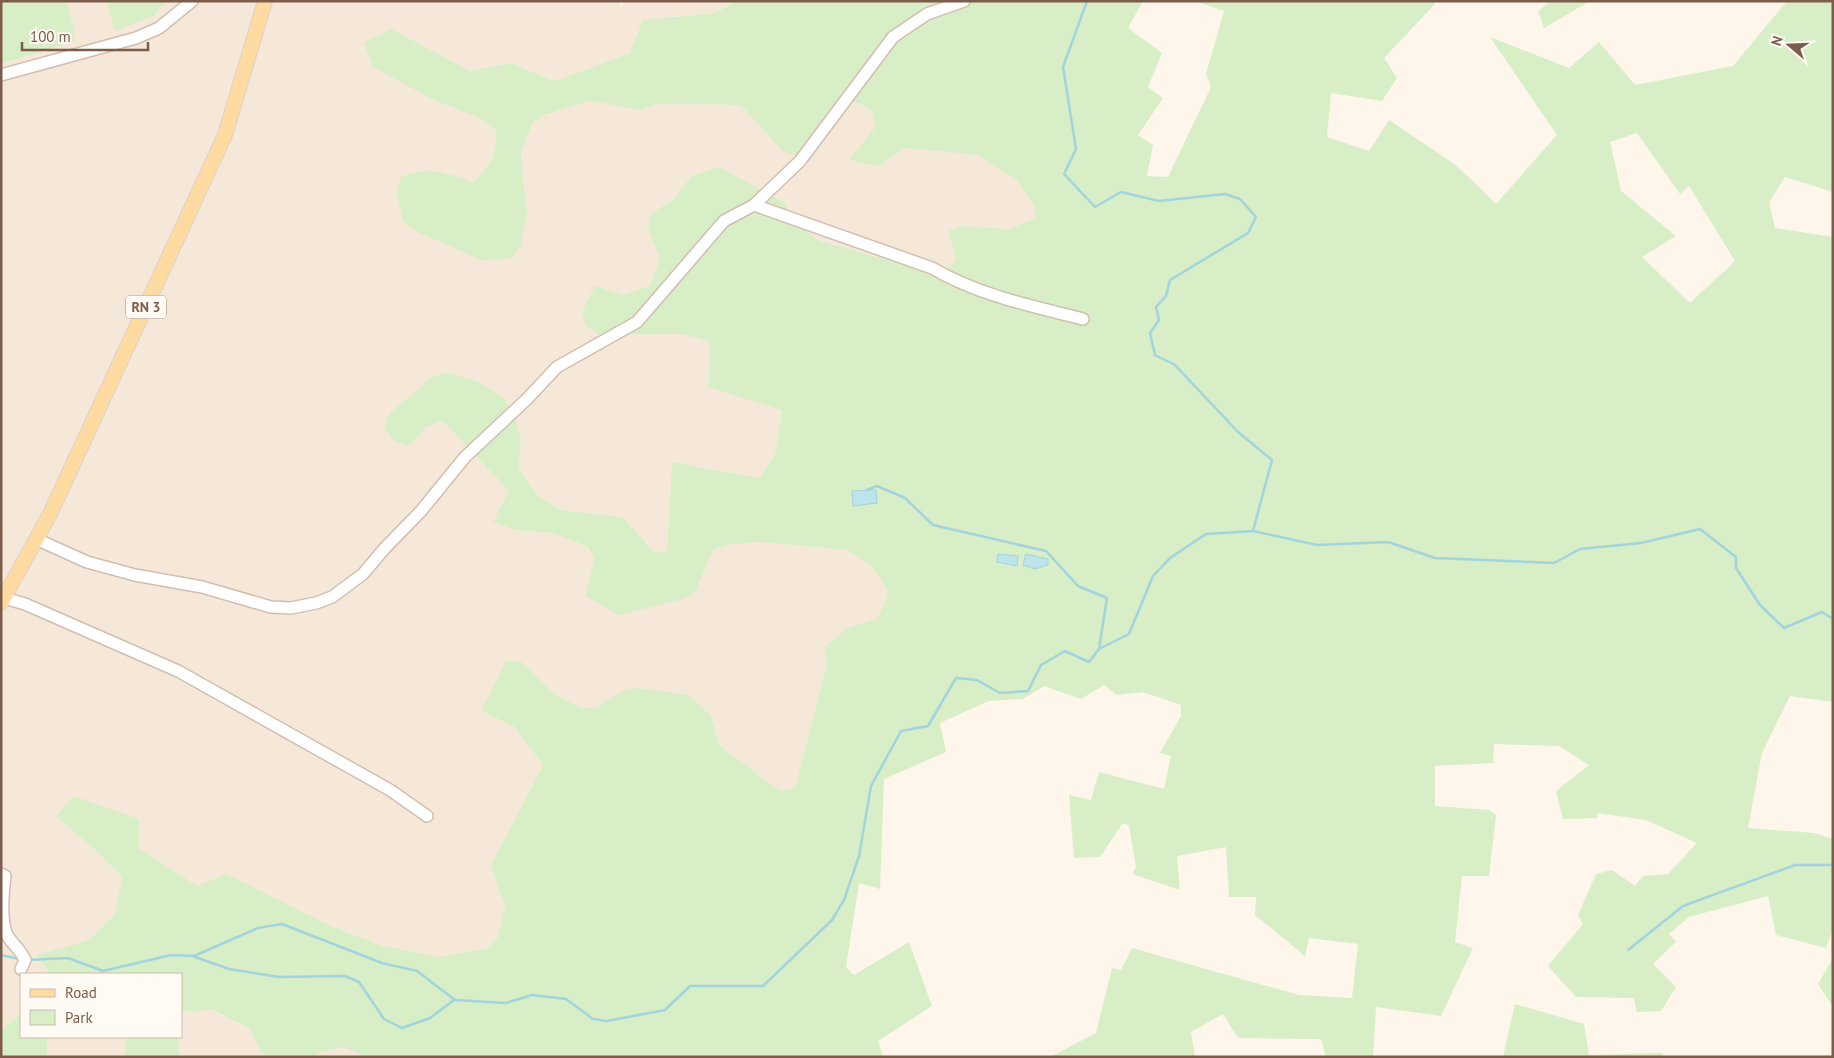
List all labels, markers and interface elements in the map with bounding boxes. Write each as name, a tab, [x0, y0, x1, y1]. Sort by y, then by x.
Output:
scale bar	[22, 20, 149, 52]
north arrow	[1764, 20, 1814, 70]
text: 100 m	[30, 27, 71, 46]
text: N	[1767, 33, 1787, 48]
road number: RN 3	[126, 296, 166, 318]
legend	[20, 973, 182, 1038]
text: Road	[65, 983, 97, 1002]
text: Park	[65, 1008, 93, 1027]

